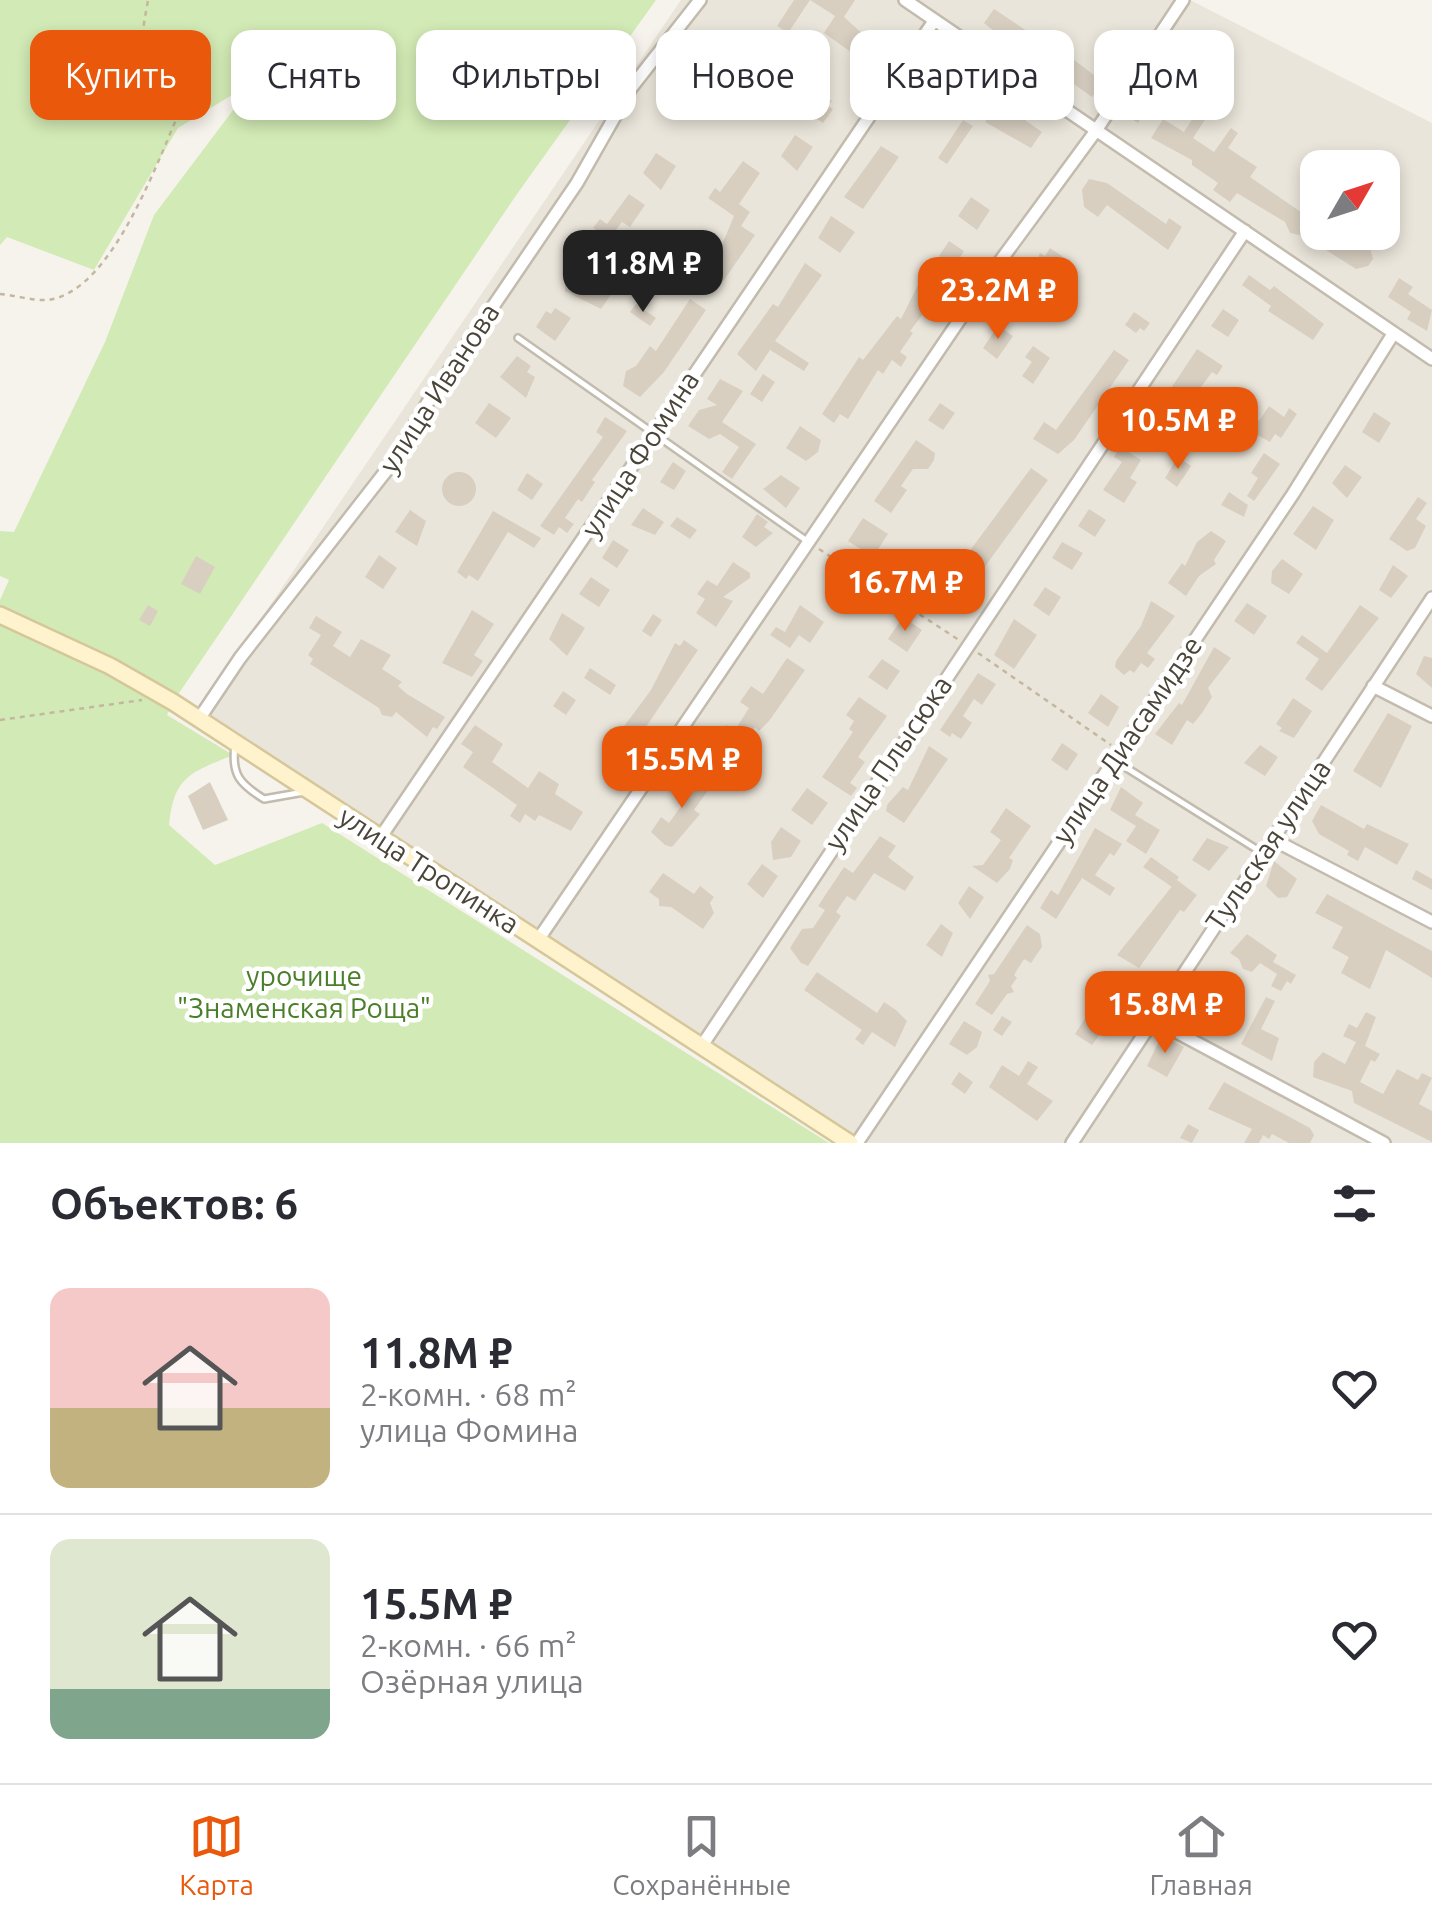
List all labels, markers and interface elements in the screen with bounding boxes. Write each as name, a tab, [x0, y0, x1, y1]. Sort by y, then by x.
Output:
chip: Купить	[30, 30, 211, 120]
chip: Снять	[231, 30, 396, 120]
chip: Фильтры	[416, 30, 636, 120]
chip: Новое	[656, 30, 830, 120]
chip: Квартира	[850, 30, 1074, 120]
chip: Дом	[1094, 30, 1234, 120]
north arrow	[1300, 150, 1400, 250]
map controls	[1300, 150, 1400, 250]
pin: 11.8M ₽	[551, 230, 735, 315]
text: 11.8M ₽	[585, 244, 701, 280]
pin: 23.2M ₽	[906, 257, 1090, 342]
text: 23.2M ₽	[940, 271, 1056, 307]
street label: улица Иванова	[372, 297, 505, 478]
street label: улица Фомина	[575, 365, 705, 542]
pin: 10.5M ₽	[1086, 387, 1270, 472]
text: 10.5M ₽	[1120, 401, 1236, 437]
pin: 16.7M ₽	[813, 549, 997, 634]
text: 16.7M ₽	[847, 563, 963, 599]
street label: улица Диасамидзе	[1046, 630, 1207, 849]
street label: улица Плысюка	[818, 670, 957, 856]
pin: 15.5M ₽	[590, 726, 774, 811]
text: 15.5M ₽	[624, 740, 740, 776]
street label: Тульская улица	[1199, 754, 1336, 936]
street label: улица Тропинка	[333, 800, 525, 939]
park label: урочище "Знаменская Роща"	[177, 960, 431, 1023]
pin: 15.8M ₽	[1073, 971, 1257, 1056]
text: 15.8M ₽	[1107, 985, 1223, 1021]
icon: filters	[1327, 1176, 1382, 1231]
text: Объектов: 6	[50, 1180, 298, 1227]
icon: home	[130, 1328, 250, 1448]
text: 11.8M ₽	[360, 1329, 512, 1376]
icon: heart	[1327, 1361, 1382, 1416]
text: 2-комн. · 68 m²	[360, 1376, 577, 1412]
text: улица Фомина	[360, 1412, 579, 1448]
icon: home	[130, 1579, 250, 1699]
text: 15.5M ₽	[360, 1580, 512, 1627]
icon: heart	[1327, 1612, 1382, 1667]
text: 2-комн. · 66 m²	[360, 1627, 577, 1663]
text: Озёрная улица	[360, 1663, 584, 1699]
tab: Карта	[179, 1809, 254, 1900]
tab: Сохранённые	[612, 1809, 791, 1900]
tab: Главная	[1150, 1809, 1253, 1900]

